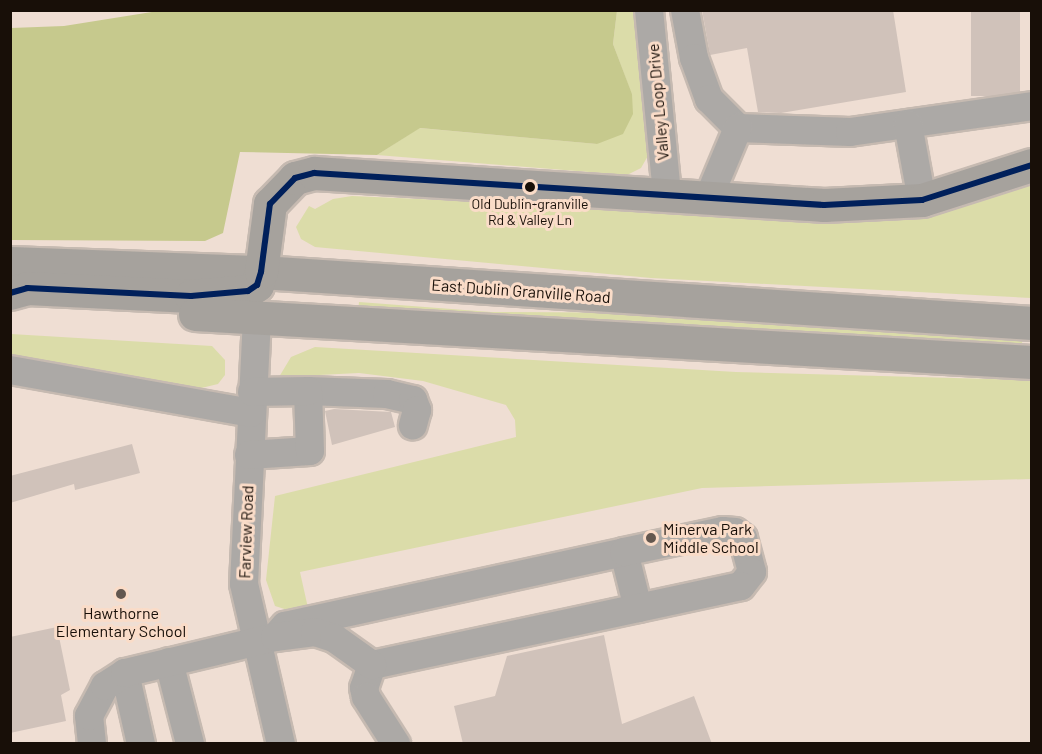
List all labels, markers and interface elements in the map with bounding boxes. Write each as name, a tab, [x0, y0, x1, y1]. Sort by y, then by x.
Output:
street label: Valley Loop Drive	[643, 43, 673, 161]
marker: Old Dublin-granville Rd & Valley Ln	[524, 181, 536, 193]
place label: Old Dublin-granville Rd & Valley Ln	[472, 196, 588, 228]
street label: East Dublin Granville Road	[431, 275, 611, 307]
street label: Farview Road	[235, 485, 257, 579]
place label: Minerva Park Middle School	[663, 519, 759, 557]
marker: Minerva Park Middle School	[644, 531, 658, 545]
marker: Hawthorne Elementary School	[114, 587, 128, 601]
place label: Hawthorne Elementary School	[56, 603, 186, 641]

